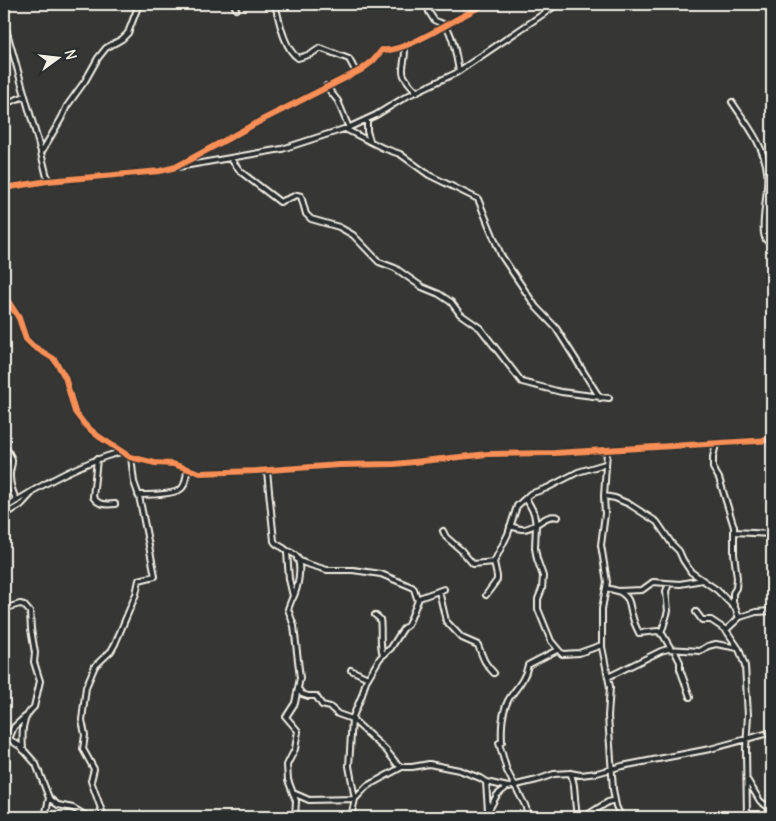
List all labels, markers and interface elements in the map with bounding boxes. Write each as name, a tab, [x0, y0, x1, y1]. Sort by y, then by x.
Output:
north arrow	[32, 32, 82, 82]
text: N	[61, 48, 81, 62]

